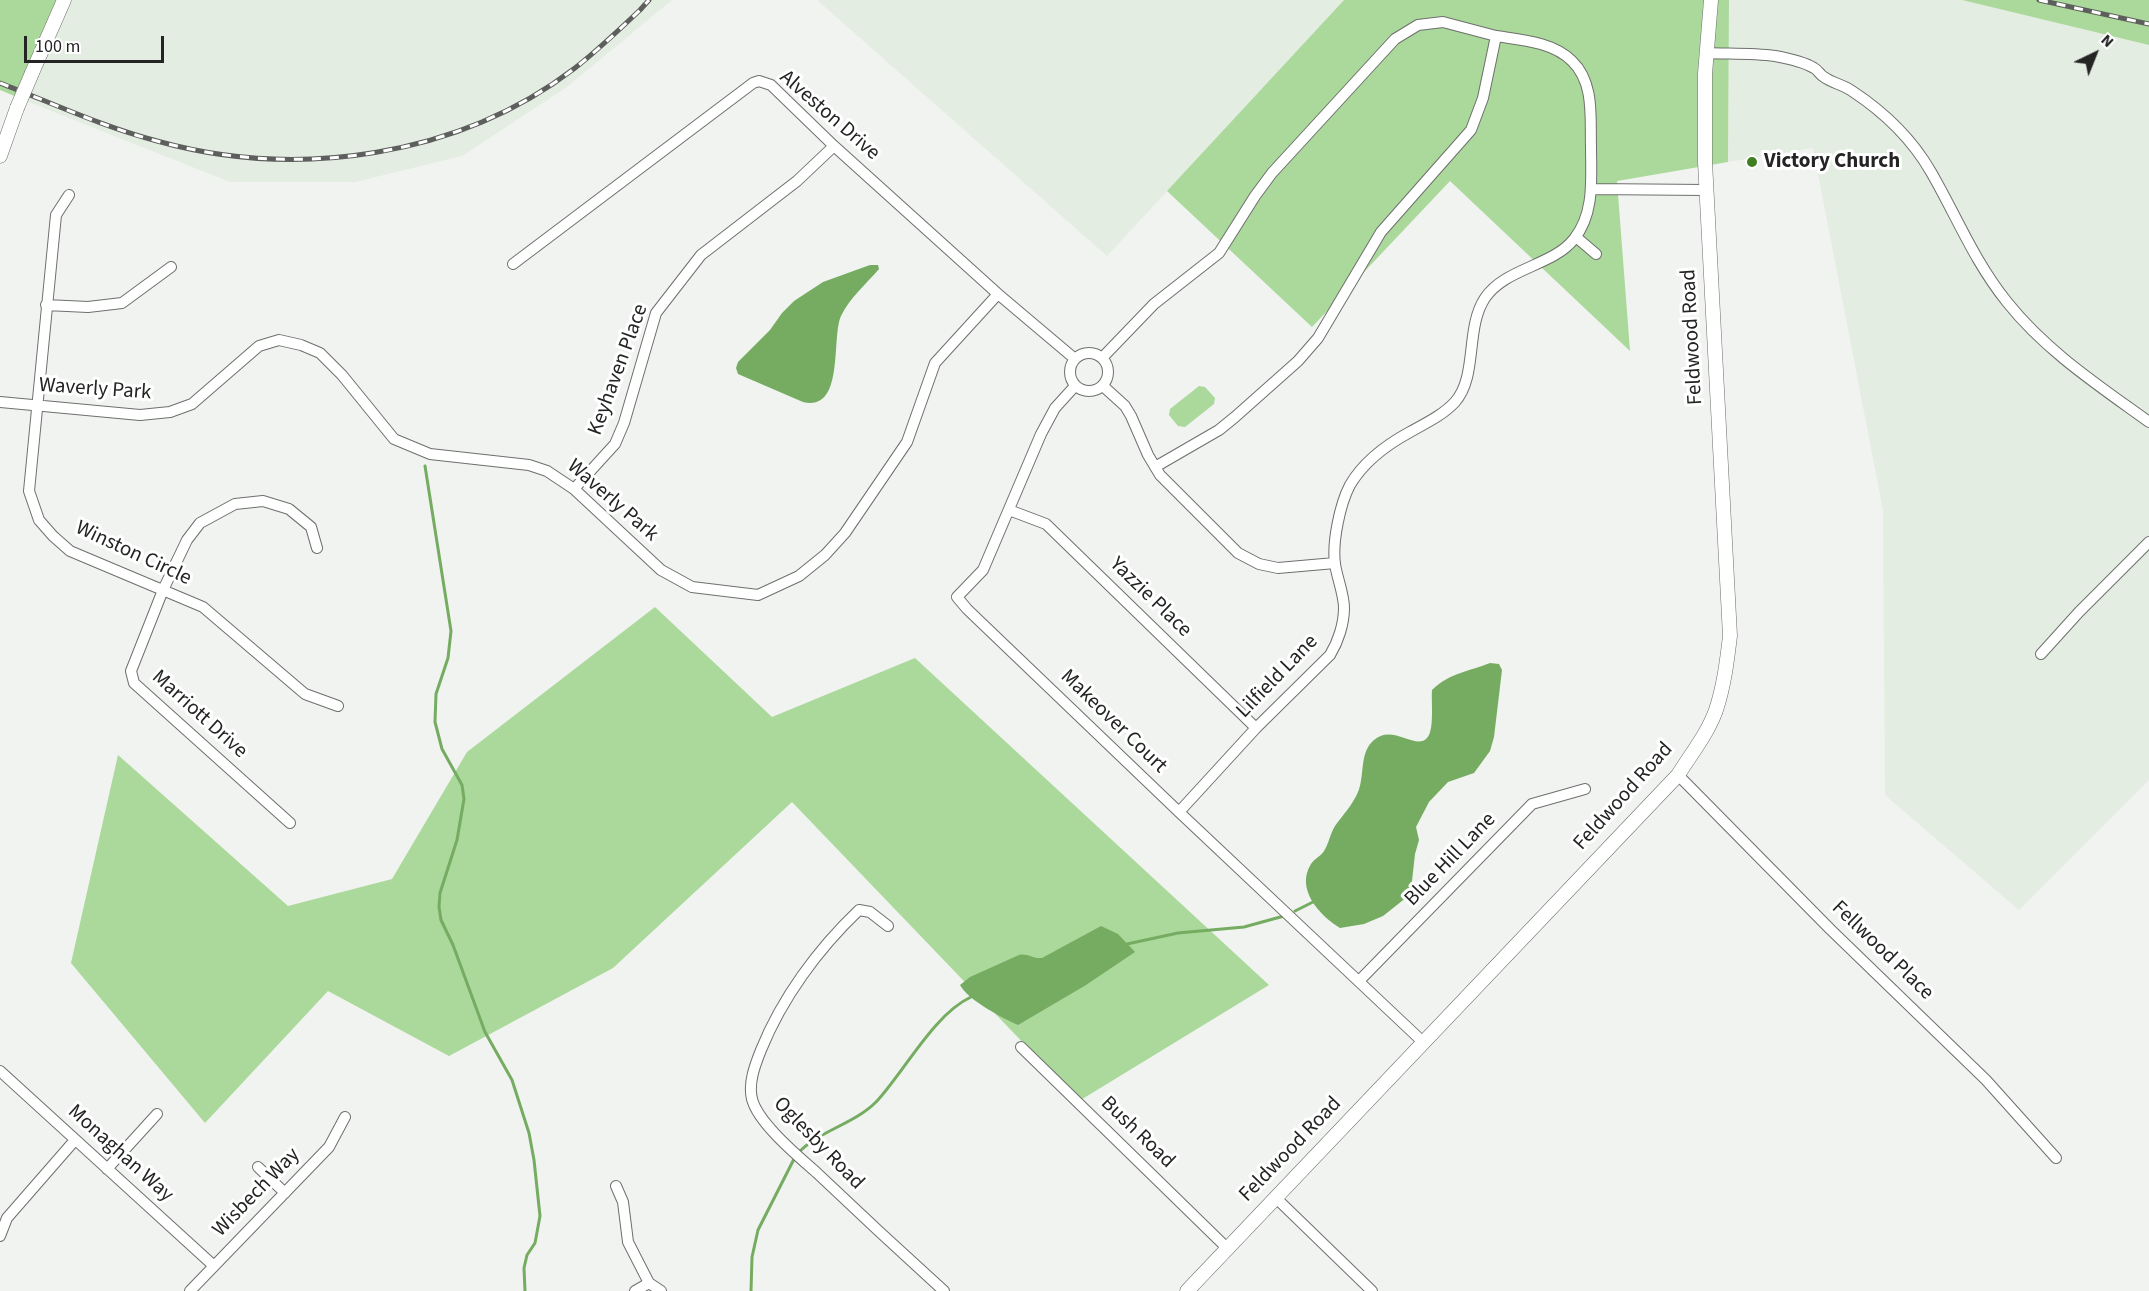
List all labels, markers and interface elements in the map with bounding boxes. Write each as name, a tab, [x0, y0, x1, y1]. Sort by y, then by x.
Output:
scale bar	[27, 24, 166, 62]
north arrow	[2065, 24, 2125, 84]
text: N	[2096, 29, 2119, 53]
text: 100 m	[35, 34, 80, 59]
street label: Alveston Drive	[774, 66, 884, 166]
place label: Victory Church	[1764, 149, 1900, 175]
marker: Victory Church	[1745, 155, 1759, 169]
street label: Feldwood Road	[1677, 268, 1709, 406]
street label: Keyhaven Place	[584, 301, 654, 439]
street label: Waverly Park	[38, 373, 152, 407]
street label: Waverly Park	[561, 454, 663, 548]
street label: Winston Circle	[71, 516, 195, 592]
street label: Yazzie Place	[1104, 553, 1196, 643]
street label: Lilfield Lane	[1232, 630, 1324, 724]
street label: Marriott Drive	[146, 665, 252, 765]
street label: Makeover Court	[1054, 665, 1172, 779]
street label: Feldwood Road	[1569, 738, 1679, 856]
street label: Blue Hill Lane	[1400, 808, 1502, 912]
street label: Fellwood Place	[1826, 896, 1938, 1006]
street label: Oglesby Road	[767, 1092, 869, 1196]
street label: Bush Road	[1095, 1092, 1179, 1174]
street label: Feldwood Road	[1235, 1092, 1347, 1208]
street label: Monaghan Way	[62, 1100, 178, 1208]
street label: Wisbech Way	[208, 1143, 306, 1243]

